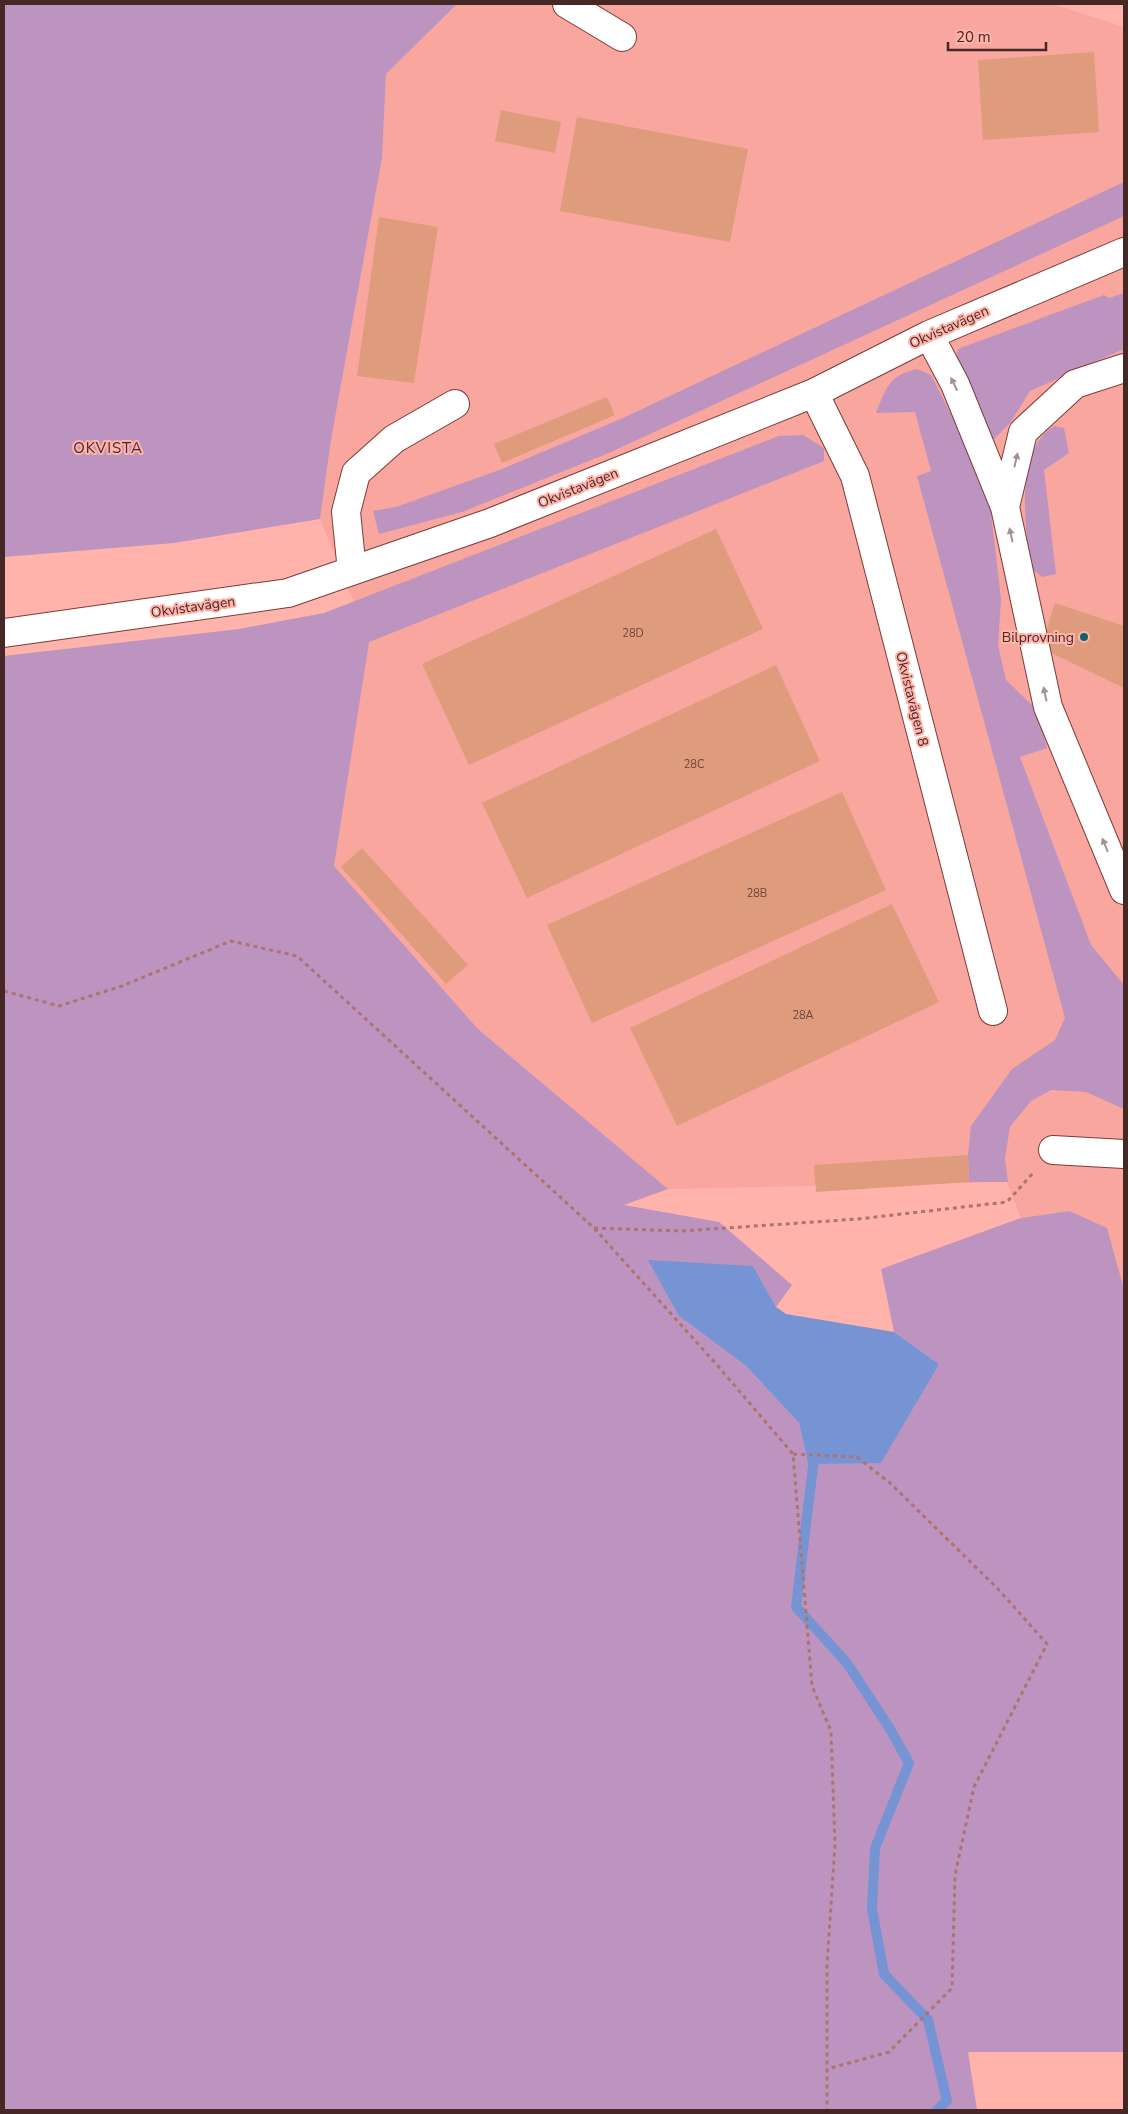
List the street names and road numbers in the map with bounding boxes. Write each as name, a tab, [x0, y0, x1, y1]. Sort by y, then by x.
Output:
street label: Okvistavägen	[906, 301, 992, 353]
street label: Okvistavägen	[535, 463, 621, 513]
street label: Okvistavägen	[150, 592, 236, 622]
street label: Okvistavägen 8	[891, 650, 933, 748]

